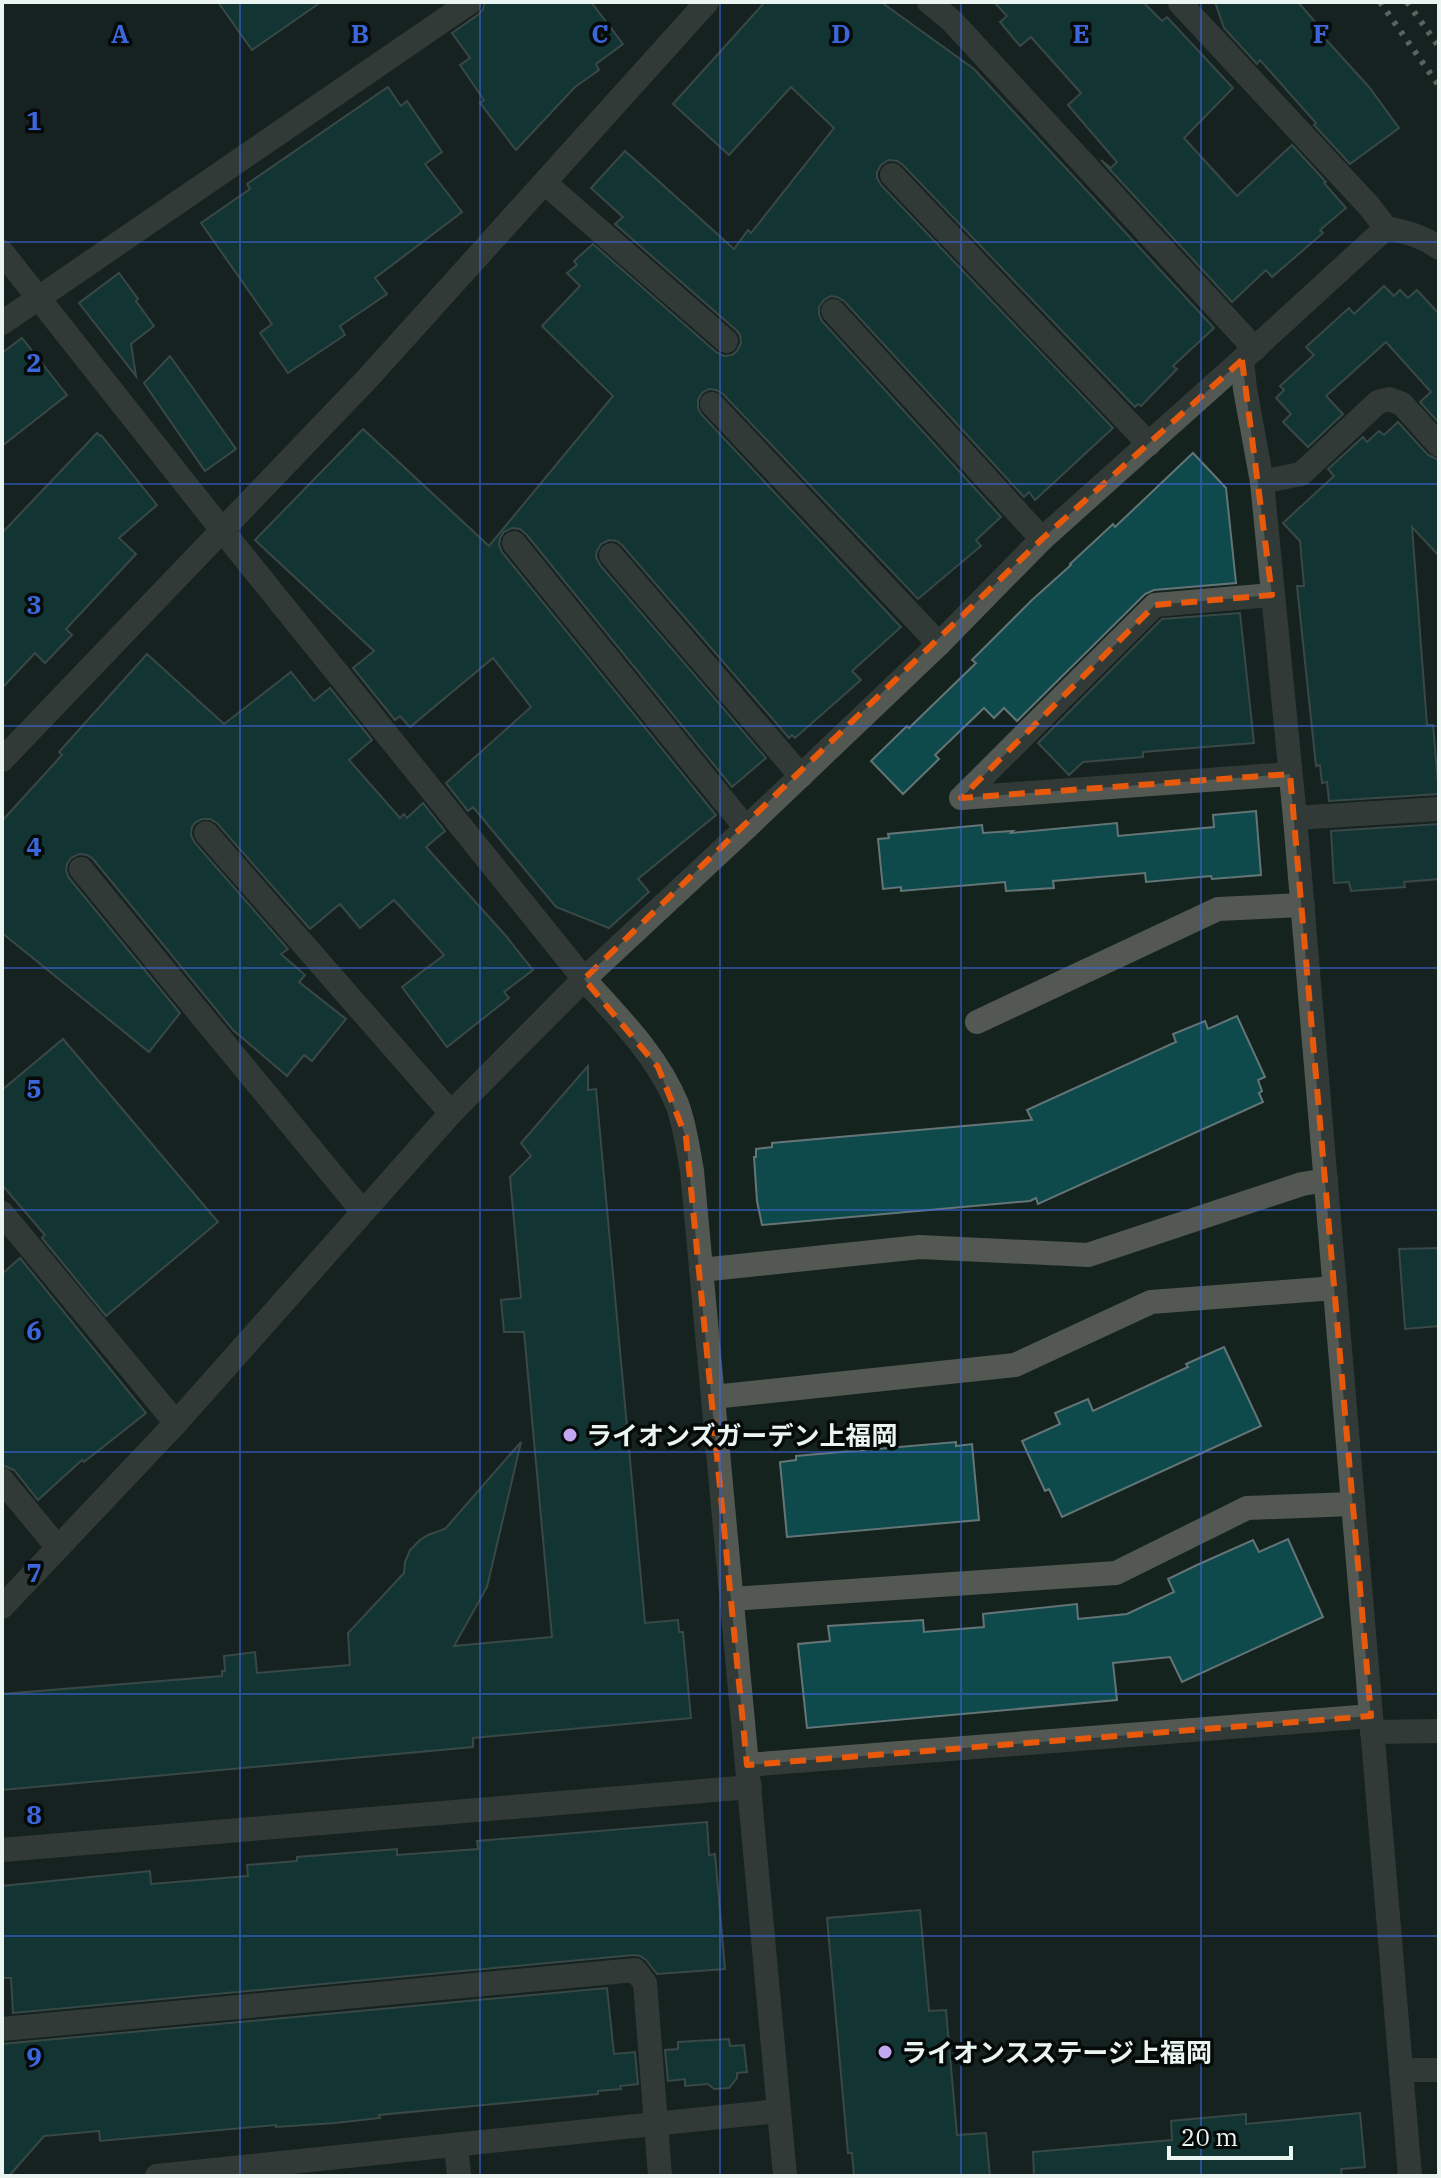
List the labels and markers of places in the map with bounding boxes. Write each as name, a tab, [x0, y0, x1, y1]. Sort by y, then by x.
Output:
place label: ライオンズガーデン上福岡	[586, 1418, 897, 1452]
marker: ライオンズガーデン上福岡	[561, 1426, 579, 1444]
place label: ライオンスステージ上福岡	[901, 2035, 1212, 2069]
marker: ライオンスステージ上福岡	[876, 2043, 894, 2061]

